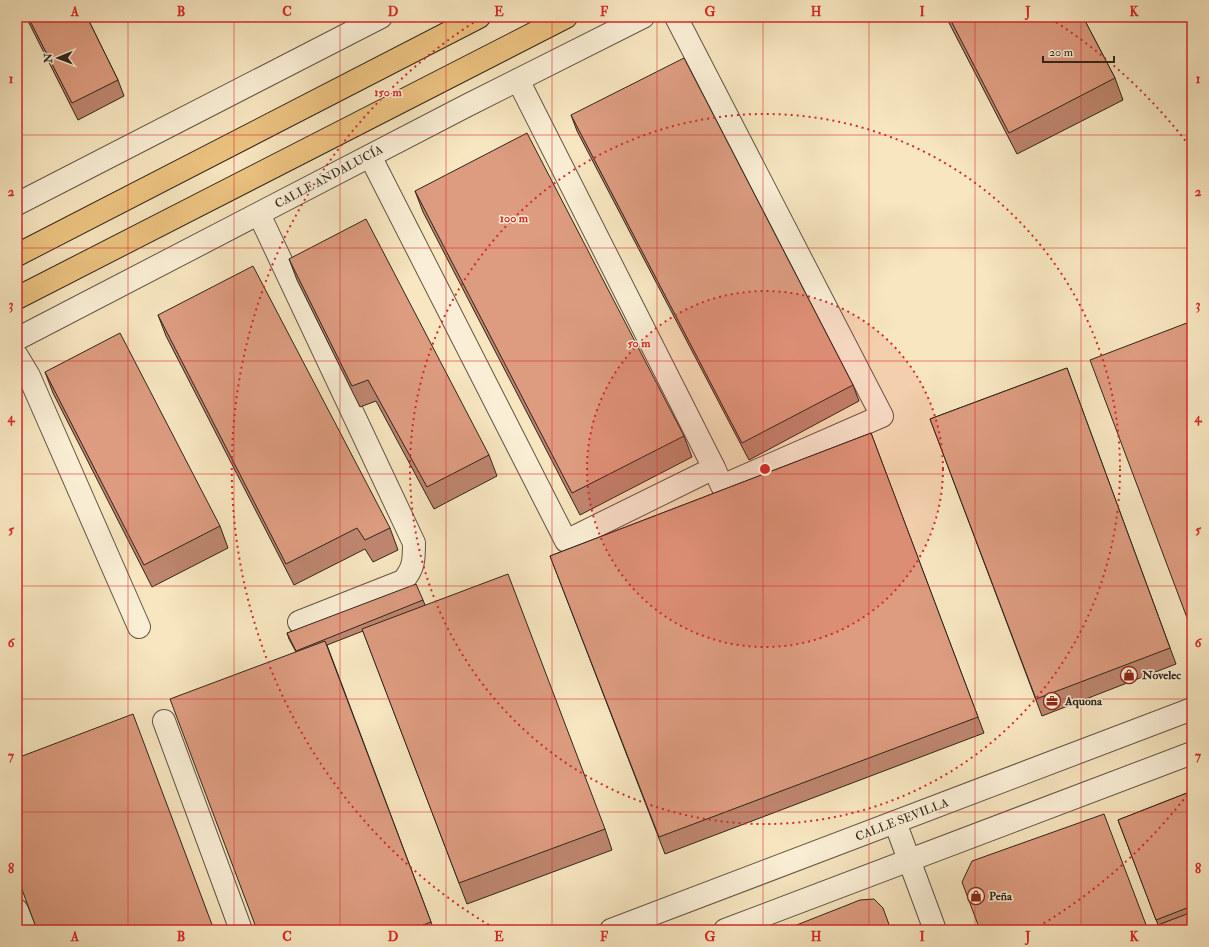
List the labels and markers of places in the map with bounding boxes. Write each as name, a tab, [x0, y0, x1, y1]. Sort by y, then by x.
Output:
centre of rings	[758, 462, 772, 476]
shop icon: Novelec	[1119, 665, 1139, 685]
place label: Novelec	[1141, 668, 1181, 683]
office icon: Aquona	[1042, 691, 1062, 711]
place label: Aquona	[1064, 694, 1103, 709]
shop icon: Peña	[966, 886, 986, 906]
place label: Peña	[989, 889, 1013, 904]

